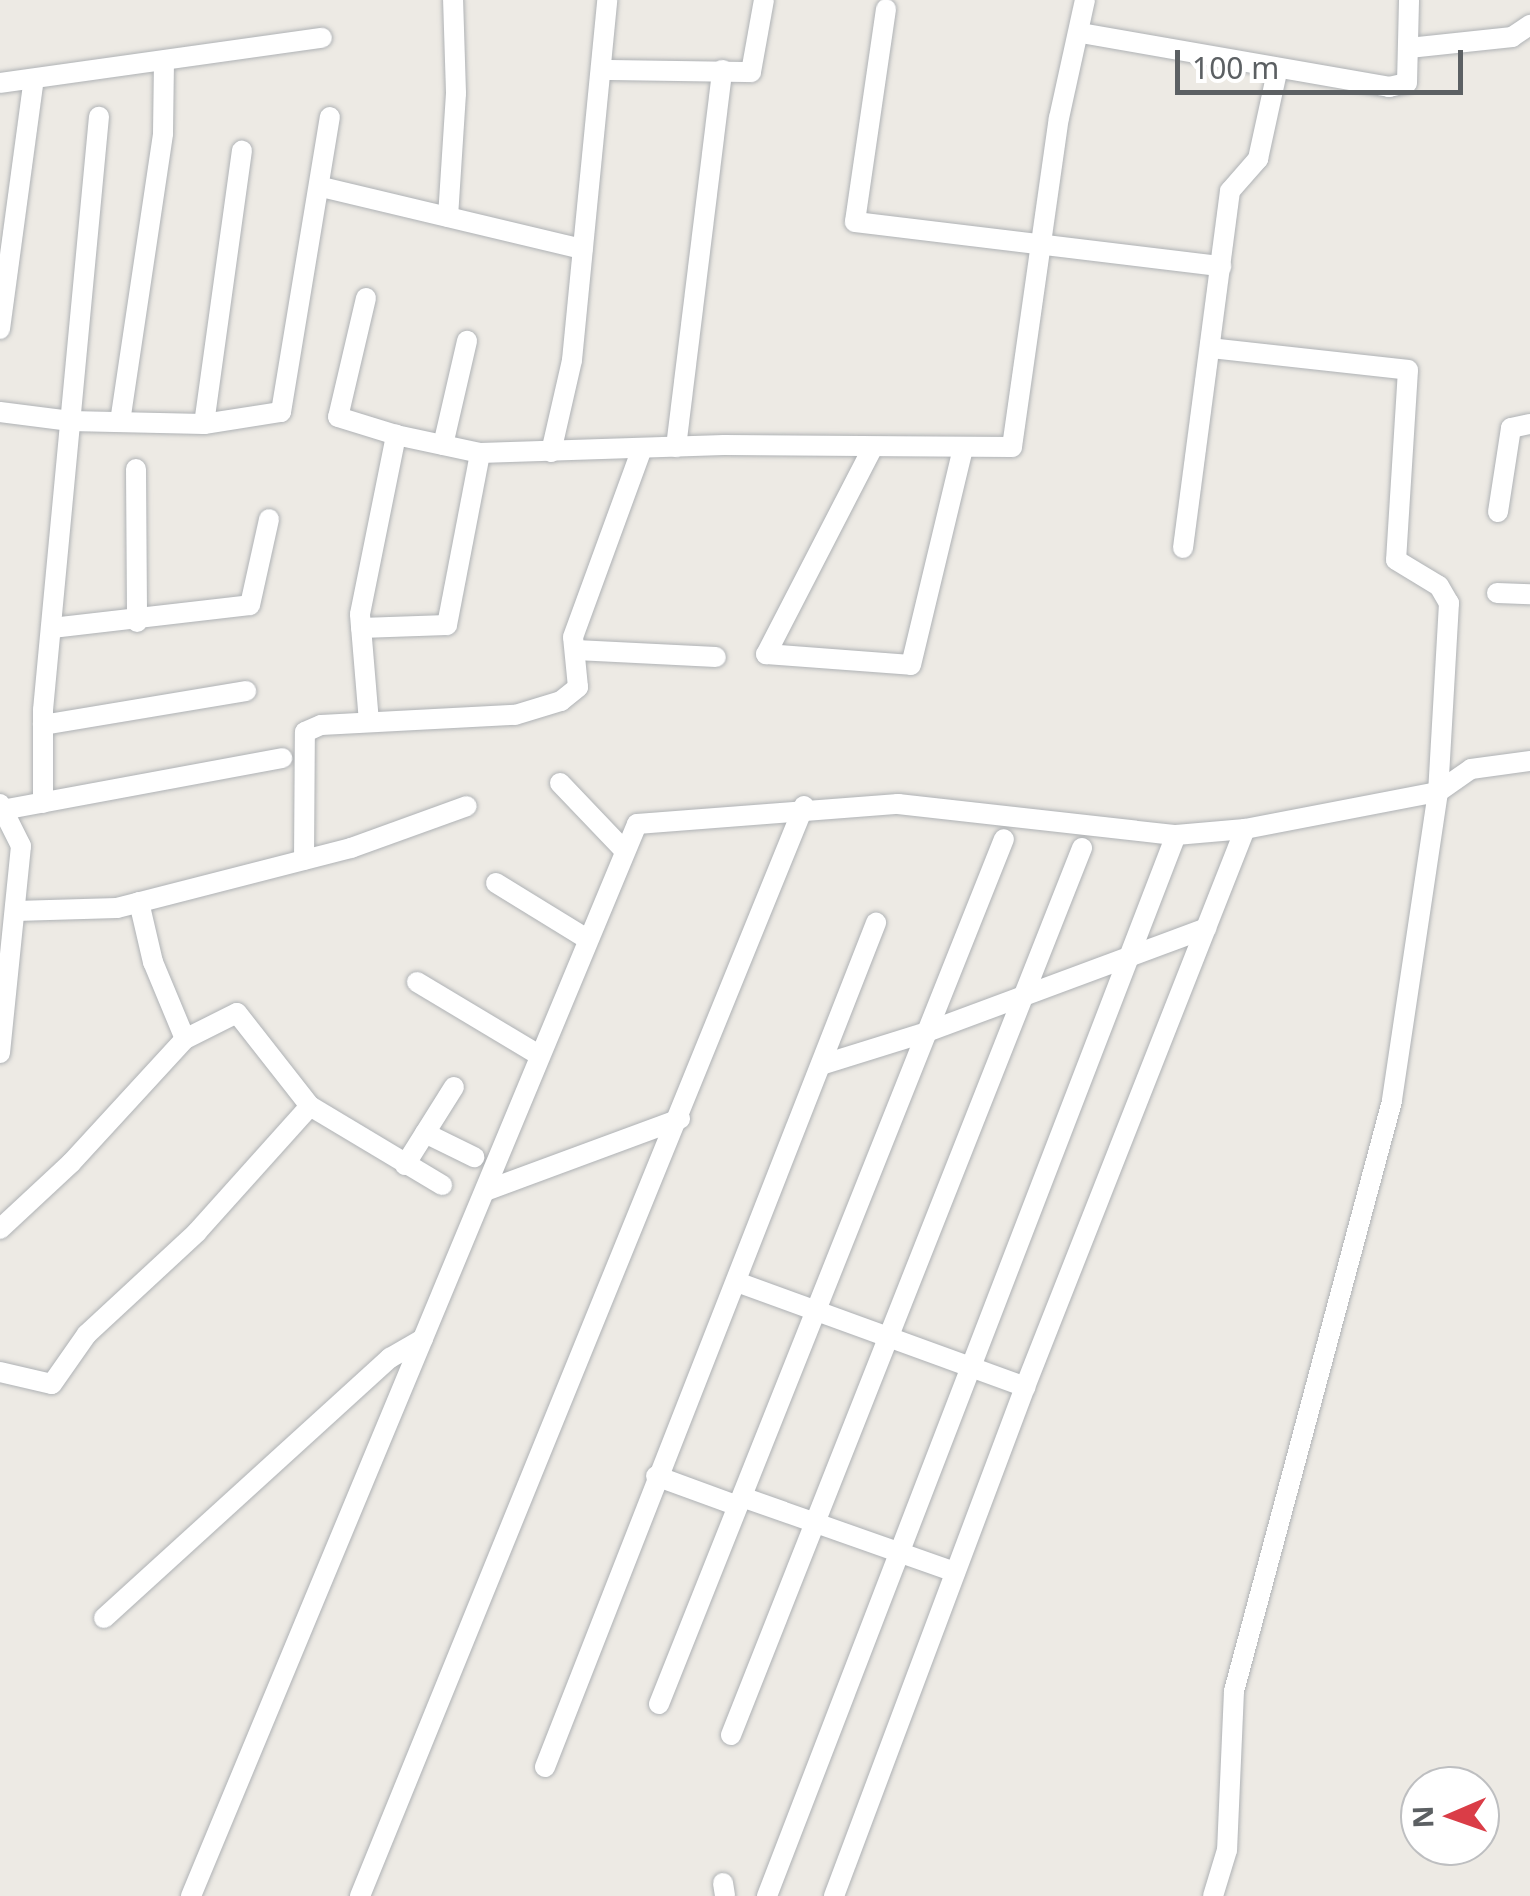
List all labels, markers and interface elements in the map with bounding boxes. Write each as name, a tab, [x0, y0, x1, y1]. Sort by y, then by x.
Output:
scale bar	[1180, 30, 1468, 92]
text: 100 m	[1192, 47, 1279, 88]
north arrow	[1400, 1766, 1500, 1866]
text: N	[1403, 1805, 1441, 1829]

